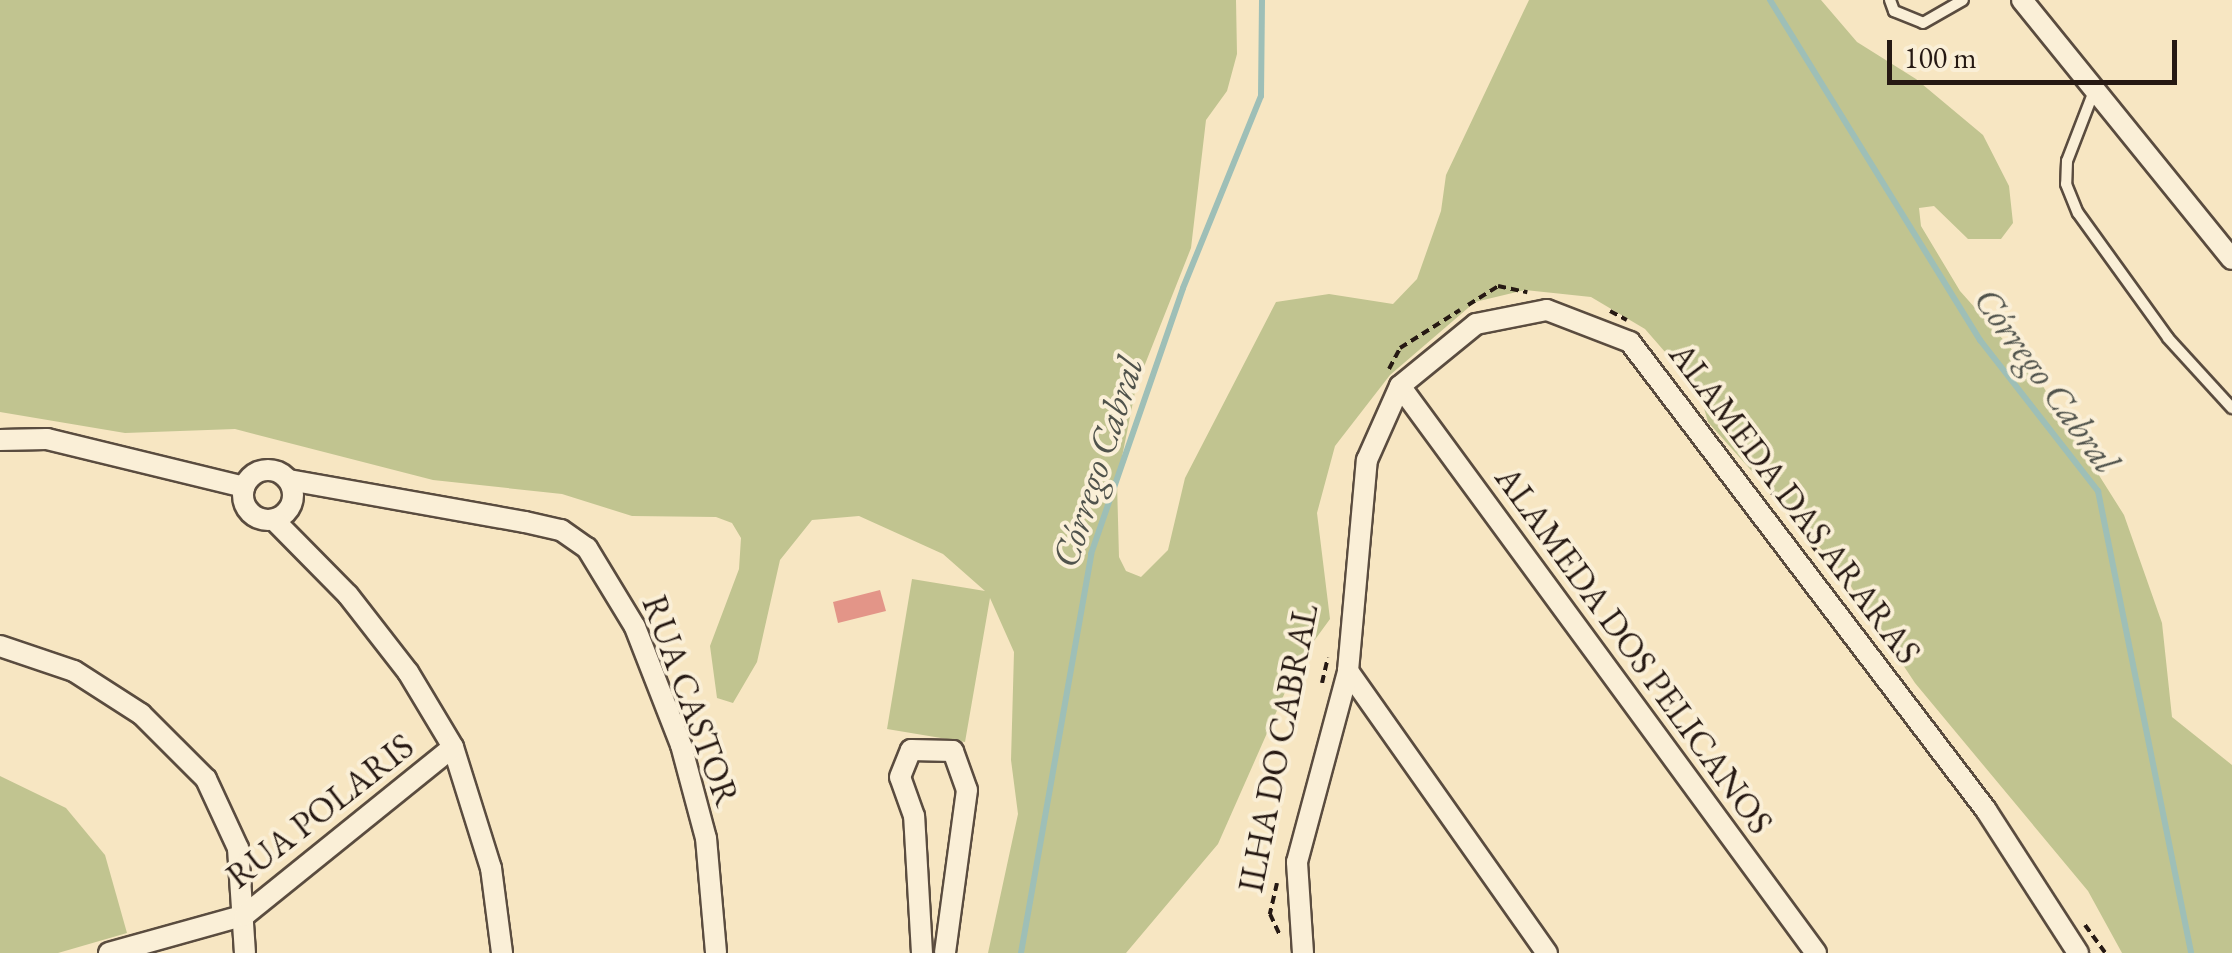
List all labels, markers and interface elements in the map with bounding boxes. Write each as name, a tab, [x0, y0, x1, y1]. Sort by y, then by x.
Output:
scale bar	[1892, 20, 2182, 82]
text: 100 m	[1904, 38, 1977, 77]
water label: Córrego Cabral	[1964, 278, 2130, 482]
street label: ALAMEDA DAS ARARAS	[1661, 334, 1929, 672]
water label: Córrego Cabral	[1042, 351, 1152, 573]
street label: ALAMEDA DOS PELICANOS	[1486, 458, 1782, 842]
street label: RUA CASTOR	[633, 590, 749, 812]
street label: ILHA DO CABRAL	[1229, 600, 1327, 896]
street label: RUA POLARIS	[218, 725, 422, 897]

